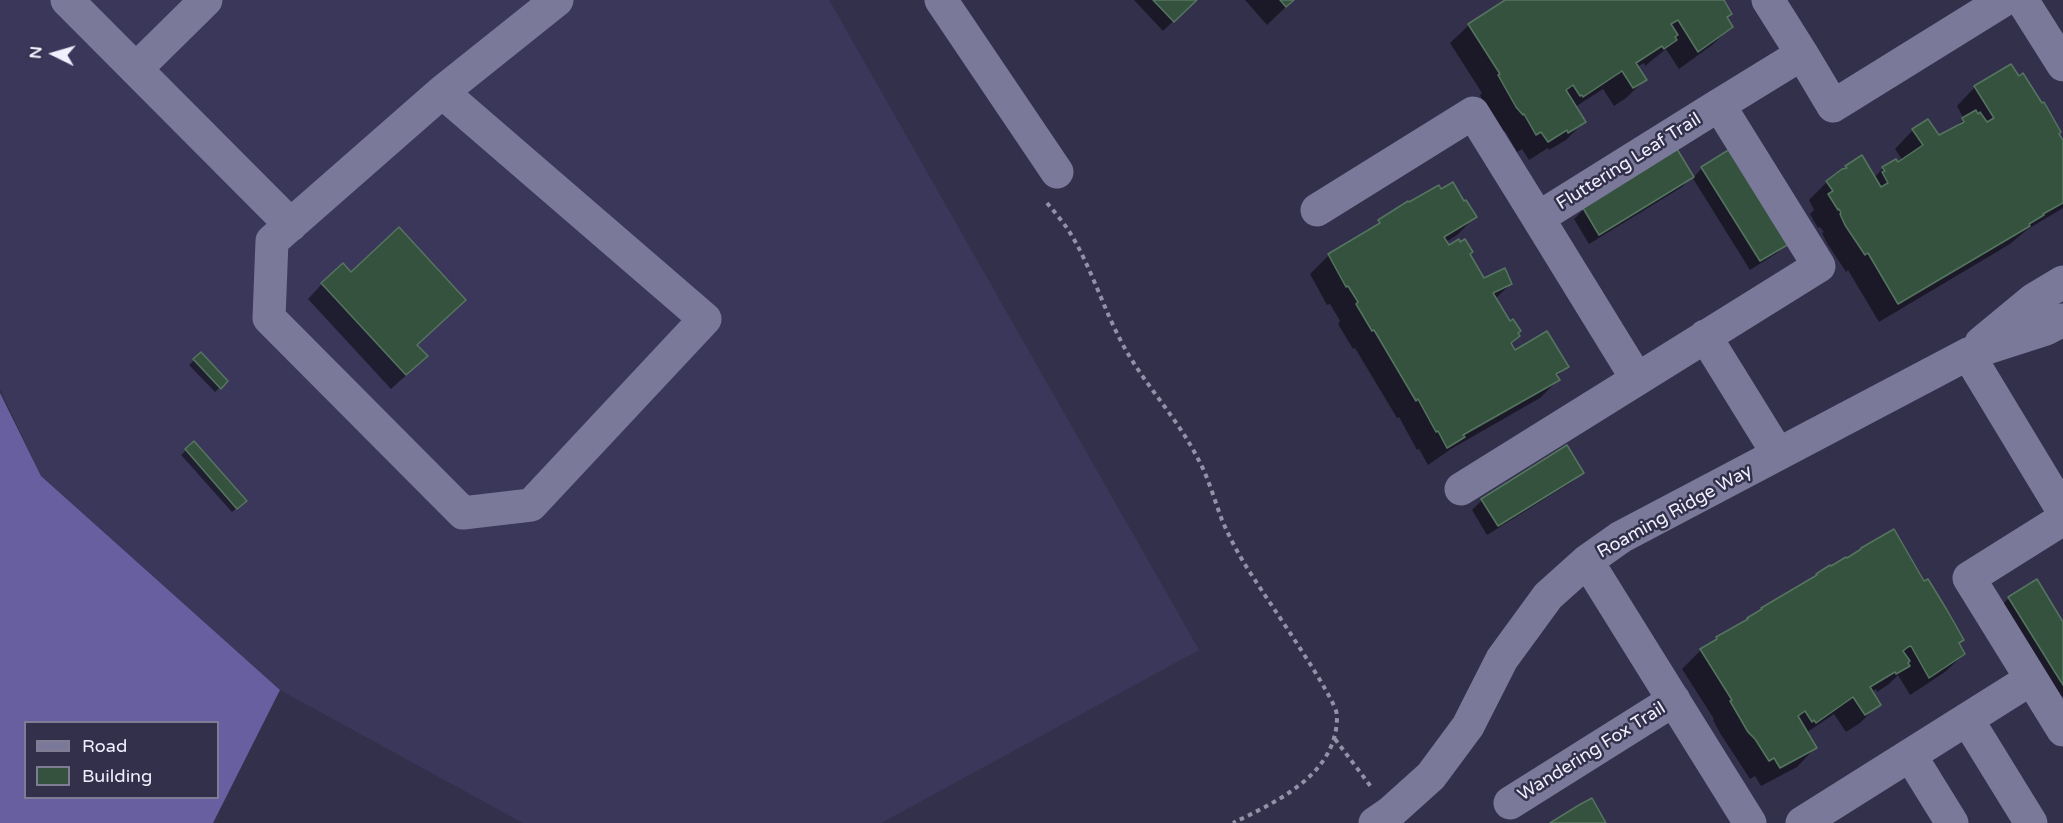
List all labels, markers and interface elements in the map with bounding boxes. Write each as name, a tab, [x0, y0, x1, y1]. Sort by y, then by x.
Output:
north arrow	[24, 24, 84, 84]
text: N	[26, 45, 47, 60]
street label: Fluttering Leaf Trail	[1553, 109, 1705, 215]
street label: Roaming Ridge Way	[1594, 460, 1756, 564]
street label: Wandering Fox Trail	[1514, 698, 1670, 806]
legend	[24, 721, 219, 799]
text: Road	[82, 735, 127, 757]
text: Building	[82, 765, 152, 787]

